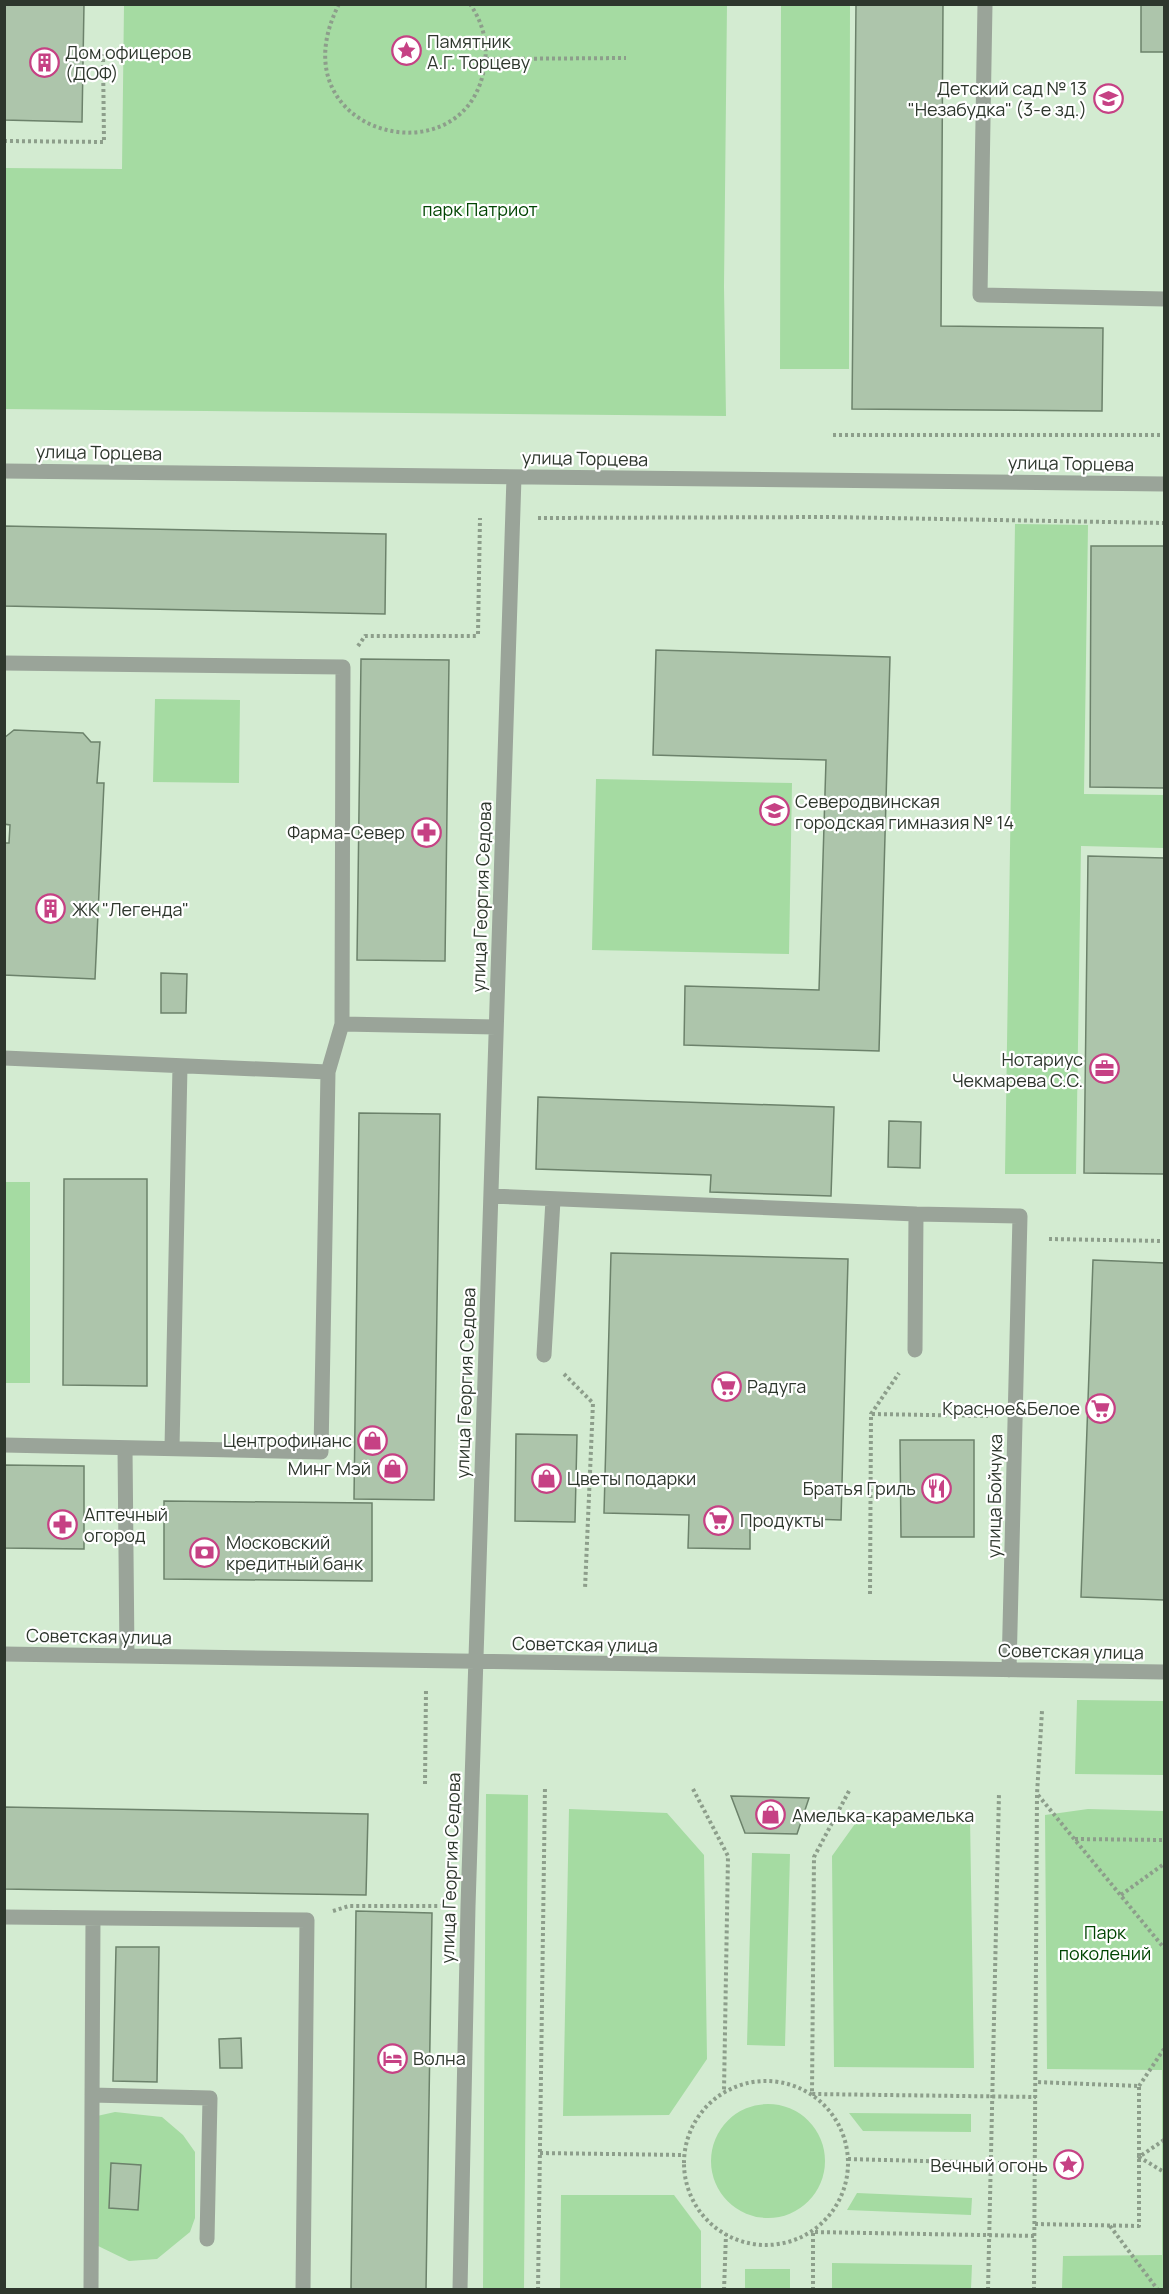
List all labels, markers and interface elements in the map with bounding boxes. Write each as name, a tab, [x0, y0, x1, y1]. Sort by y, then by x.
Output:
place label: Памятник А.Г. Торцеву	[427, 29, 531, 74]
place icon: Памятник А.Г. Торцеву	[390, 35, 422, 67]
place label: Дом офицеров (ДОФ)	[65, 40, 192, 85]
building icon: Дом офицеров (ДОФ)	[28, 46, 60, 78]
place label: Детский сад № 13 "Незабудка" (3-е зд.)	[908, 76, 1087, 121]
school or university icon: Детский сад № 13 "Незабудка" (3-е зд.)	[1092, 82, 1124, 114]
park label: парк Патриот	[422, 197, 538, 221]
street label: улица Торцева	[36, 439, 162, 465]
street label: улица Торцева	[522, 445, 648, 471]
street label: улица Торцева	[1008, 450, 1134, 476]
place label: Северодвинская городская гимназия № 14	[795, 789, 1014, 834]
school or university icon: Северодвинская городская гимназия № 14	[758, 795, 790, 827]
street label: улица Георгия Седова	[466, 801, 496, 993]
pharmacy icon: Фарма-Север	[410, 816, 442, 848]
place label: Фарма-Север	[287, 820, 405, 844]
building icon: ЖК "Легенда"	[35, 893, 67, 925]
place label: ЖК "Легенда"	[72, 897, 189, 921]
place label: Нотариус Чекмарева С.С.	[952, 1047, 1083, 1092]
office icon: Нотариус Чекмарева С.С.	[1088, 1053, 1120, 1085]
street label: улица Георгия Седова	[450, 1287, 480, 1479]
supermarket icon: Радуга	[710, 1370, 742, 1402]
place label: Радуга	[747, 1374, 806, 1398]
supermarket icon: Красное&Белое	[1085, 1392, 1117, 1424]
place label: Красное&Белое	[942, 1396, 1080, 1420]
shop icon: Центрофинанс	[357, 1424, 389, 1456]
place label: Центрофинанс	[223, 1428, 352, 1452]
street label: улица Бойчука	[981, 1434, 1007, 1558]
shop icon: Минг Мэй	[376, 1452, 408, 1484]
place label: Минг Мэй	[288, 1456, 371, 1480]
shop icon: Цветы подарки	[530, 1462, 562, 1494]
place label: Цветы подарки	[567, 1466, 696, 1490]
restaurant icon: Братья Гриль	[921, 1472, 953, 1504]
place label: Братья Гриль	[803, 1476, 916, 1500]
place label: Аптечный огород	[84, 1502, 168, 1547]
supermarket icon: Продукты	[703, 1504, 735, 1536]
pharmacy icon: Аптечный огород	[47, 1508, 79, 1540]
place label: Продукты	[740, 1508, 824, 1532]
place label: Московский кредитный банк	[226, 1530, 364, 1575]
bank icon: Московский кредитный банк	[189, 1536, 221, 1568]
street label: Советская улица	[26, 1623, 172, 1649]
street label: Советская улица	[512, 1631, 658, 1657]
street label: Советская улица	[998, 1638, 1144, 1664]
street label: улица Георгия Седова	[435, 1772, 465, 1964]
shop icon: Амелька-карамелька	[755, 1799, 787, 1831]
place label: Амелька-карамелька	[792, 1803, 974, 1827]
park label: Парк поколений	[1059, 1920, 1151, 1965]
hotel icon: Волна	[376, 2042, 408, 2074]
place label: Волна	[413, 2046, 466, 2070]
place icon: Вечный огонь	[1053, 2149, 1085, 2181]
place label: Вечный огонь	[930, 2153, 1048, 2177]

